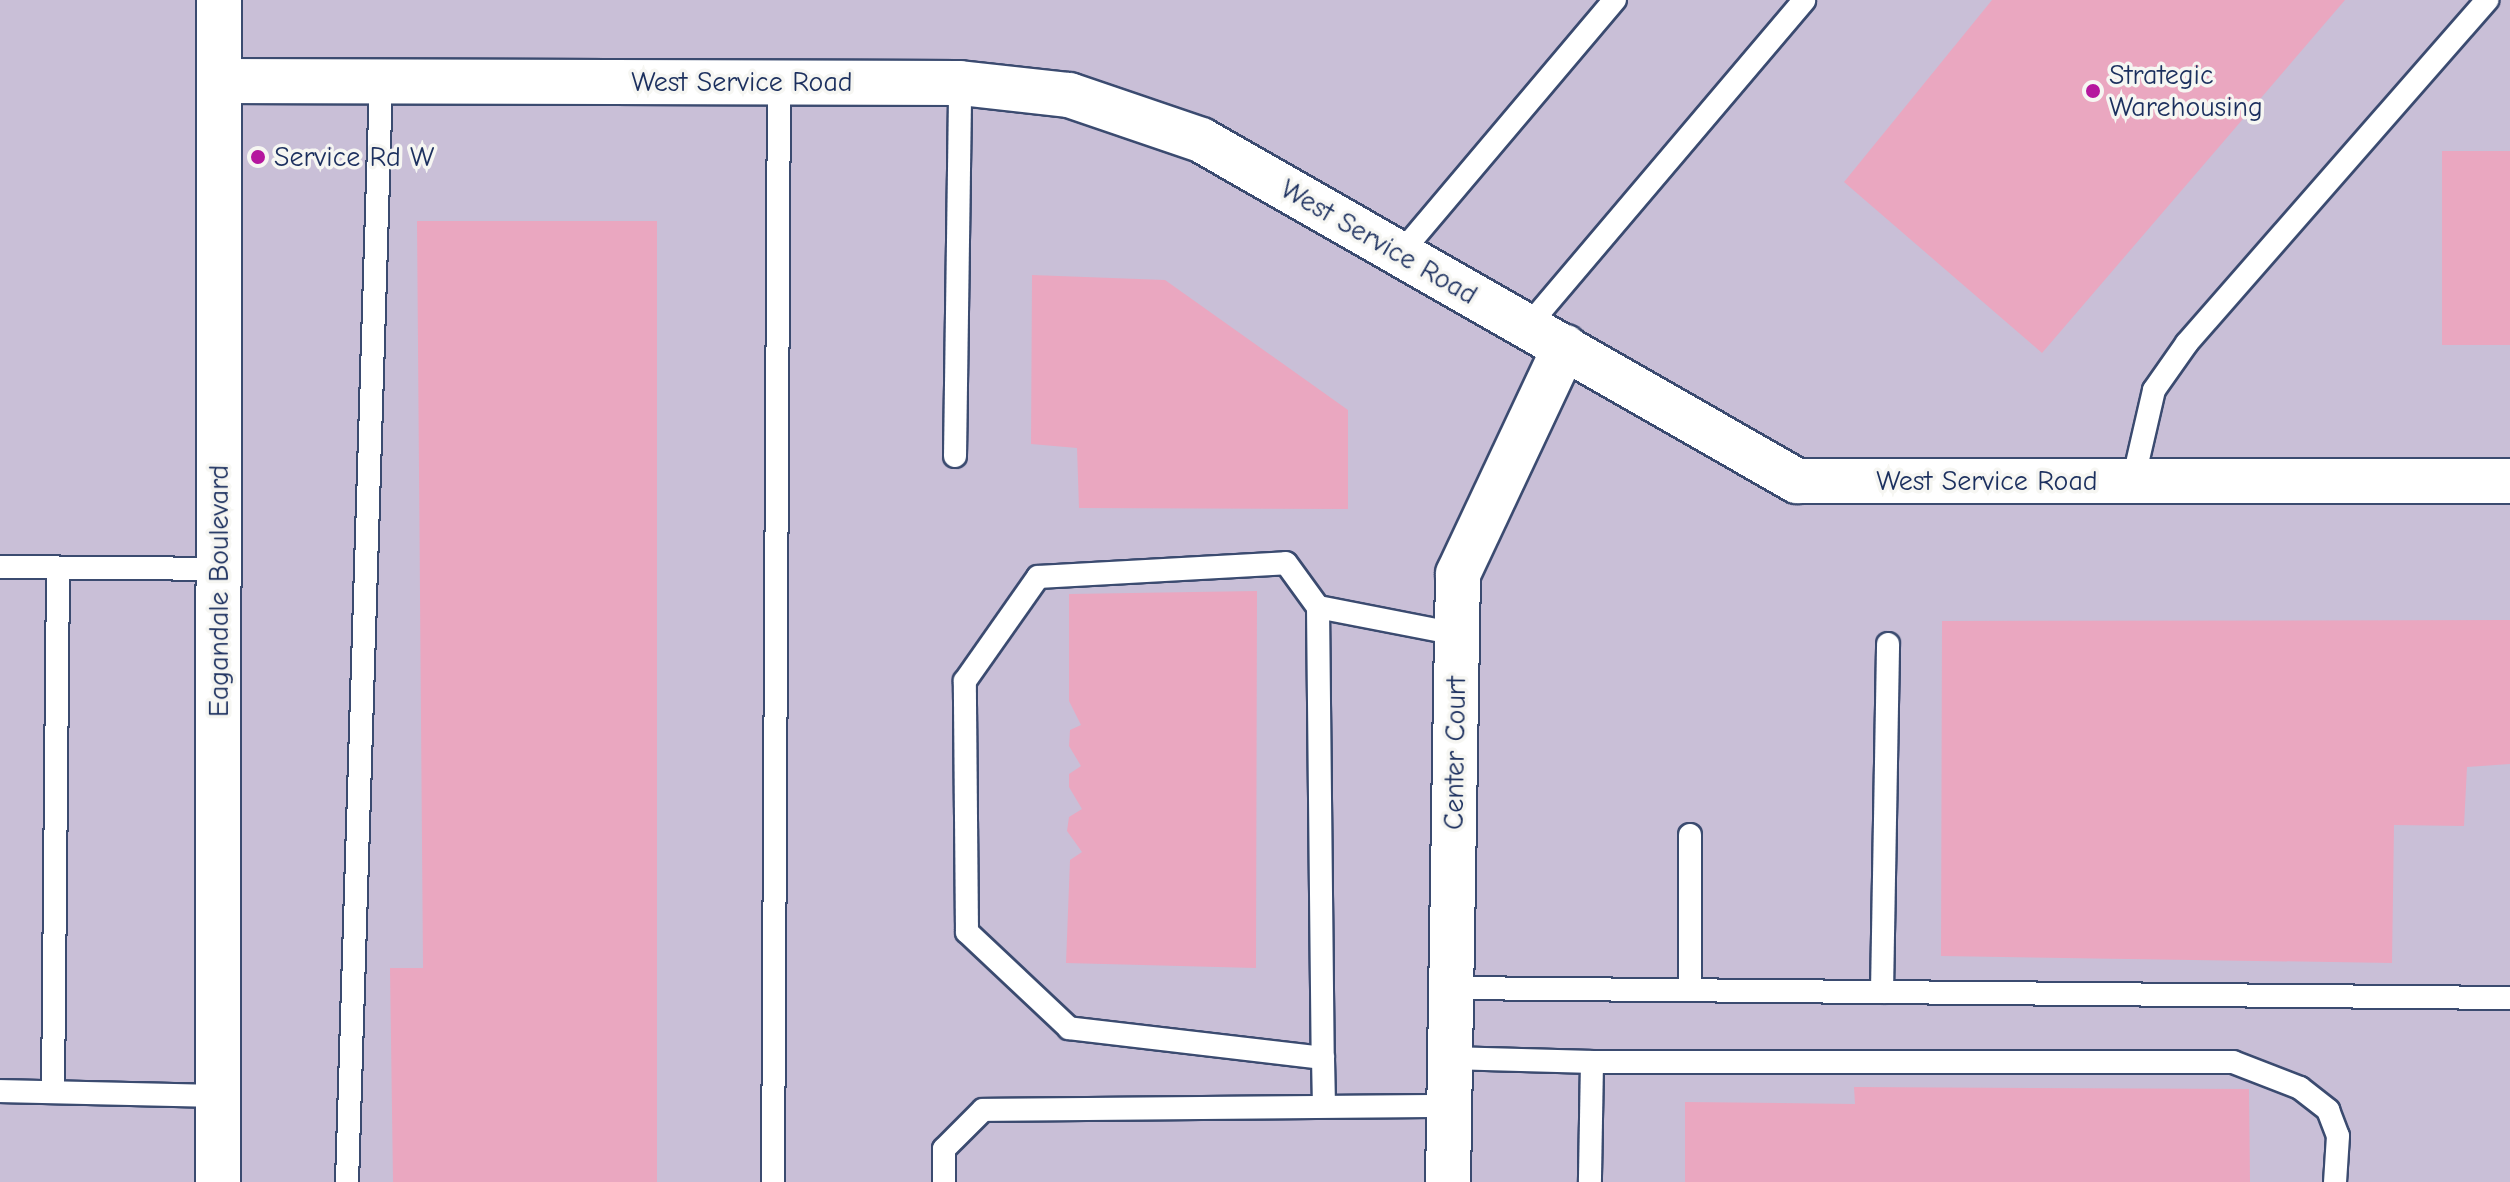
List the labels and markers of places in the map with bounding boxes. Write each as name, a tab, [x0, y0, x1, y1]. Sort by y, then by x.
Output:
place label: Strategic Warehousing	[2109, 58, 2263, 124]
marker: Strategic Warehousing	[2084, 82, 2102, 100]
place label: Service Rd W	[274, 140, 434, 174]
marker: Service Rd W	[249, 148, 267, 166]

